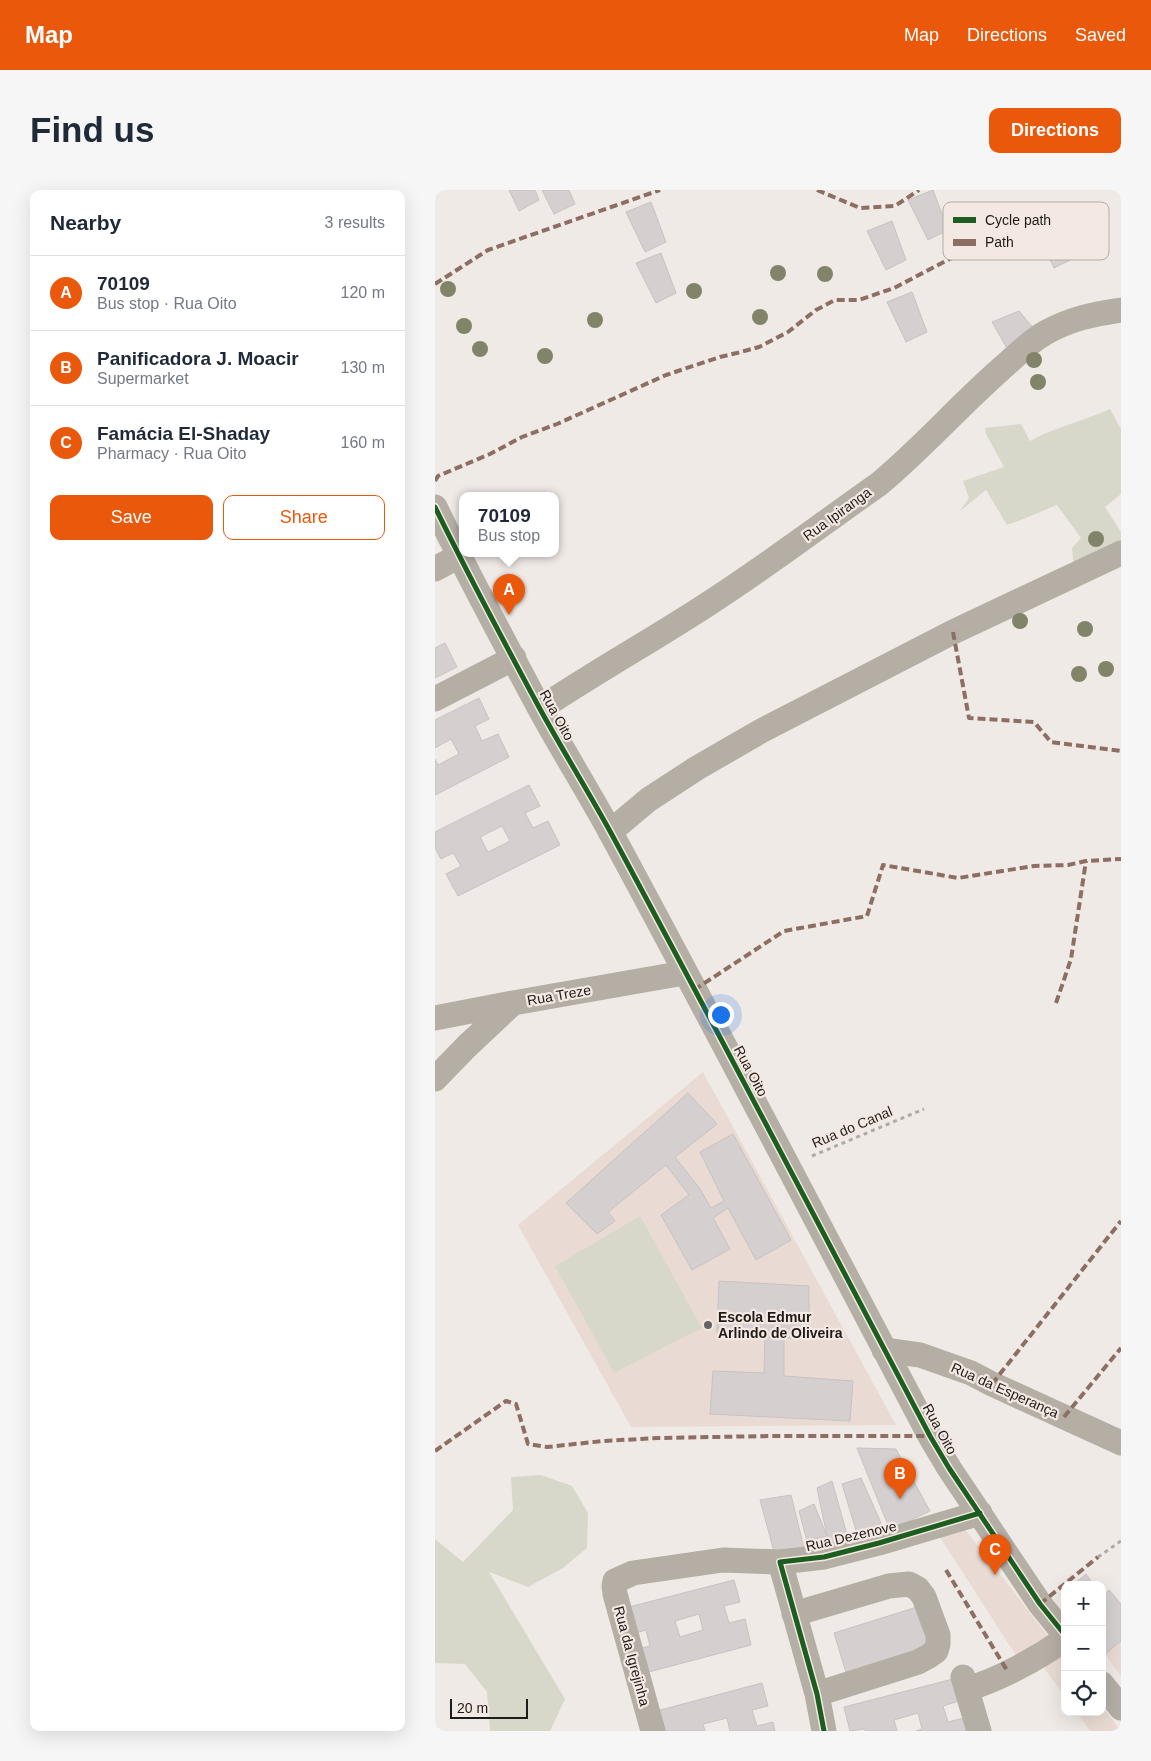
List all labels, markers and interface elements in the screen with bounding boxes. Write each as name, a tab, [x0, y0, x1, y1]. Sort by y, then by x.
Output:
text: Map	[25, 21, 73, 48]
text: Map	[904, 25, 939, 45]
text: Directions	[967, 25, 1047, 45]
text: Saved	[1075, 25, 1126, 45]
button: Directions	[989, 108, 1121, 153]
text: Find us	[30, 110, 154, 149]
legend	[943, 202, 1109, 260]
text: Nearby	[50, 211, 121, 234]
text: Cycle path	[985, 212, 1051, 228]
text: 3 results	[325, 214, 385, 231]
text: Path	[985, 234, 1014, 250]
text: 70109	[97, 273, 150, 294]
text: A	[60, 284, 72, 301]
text: 120 m	[341, 284, 385, 301]
text: Bus stop · Rua Oito	[97, 295, 237, 312]
text: Panificadora J. Moacir	[97, 348, 299, 369]
text: B	[60, 359, 72, 376]
text: 130 m	[341, 359, 385, 376]
text: Supermarket	[97, 370, 189, 387]
text: Famácia El-Shaday	[97, 423, 270, 444]
text: C	[60, 434, 72, 451]
text: 160 m	[341, 434, 385, 451]
text: Pharmacy · Rua Oito	[97, 445, 246, 462]
street label: Rua Ipiranga	[800, 484, 874, 544]
popup	[459, 492, 559, 557]
button: Save	[50, 495, 213, 540]
button: Share	[223, 495, 385, 540]
text: 70109	[478, 505, 531, 526]
text: Bus stop	[478, 527, 540, 544]
pin: A	[493, 574, 525, 615]
street label: Rua Oito	[537, 687, 577, 743]
street label: Rua Treze	[526, 981, 592, 1008]
your location	[708, 1002, 734, 1028]
street label: Rua Oito	[731, 1043, 771, 1099]
street label: Rua do Canal	[809, 1103, 895, 1151]
place label: Escola Edmur Arlindo de Oliveira	[718, 1309, 843, 1341]
marker: Escola Edmur Arlindo de Oliveira	[702, 1319, 714, 1331]
street label: Rua da Esperança	[949, 1359, 1061, 1421]
street label: Rua Oito	[920, 1401, 960, 1457]
pin: B	[884, 1458, 916, 1499]
street label: Rua Dezenove	[804, 1518, 898, 1554]
pin: C	[979, 1534, 1011, 1575]
map controls	[1061, 1581, 1106, 1716]
button: +	[1061, 1581, 1106, 1626]
street label: Rua da Igrejinha	[611, 1604, 653, 1708]
button: −	[1061, 1626, 1106, 1671]
button: locate	[1061, 1671, 1106, 1716]
scale bar	[450, 1696, 527, 1719]
text: 20 m	[457, 1700, 488, 1716]

